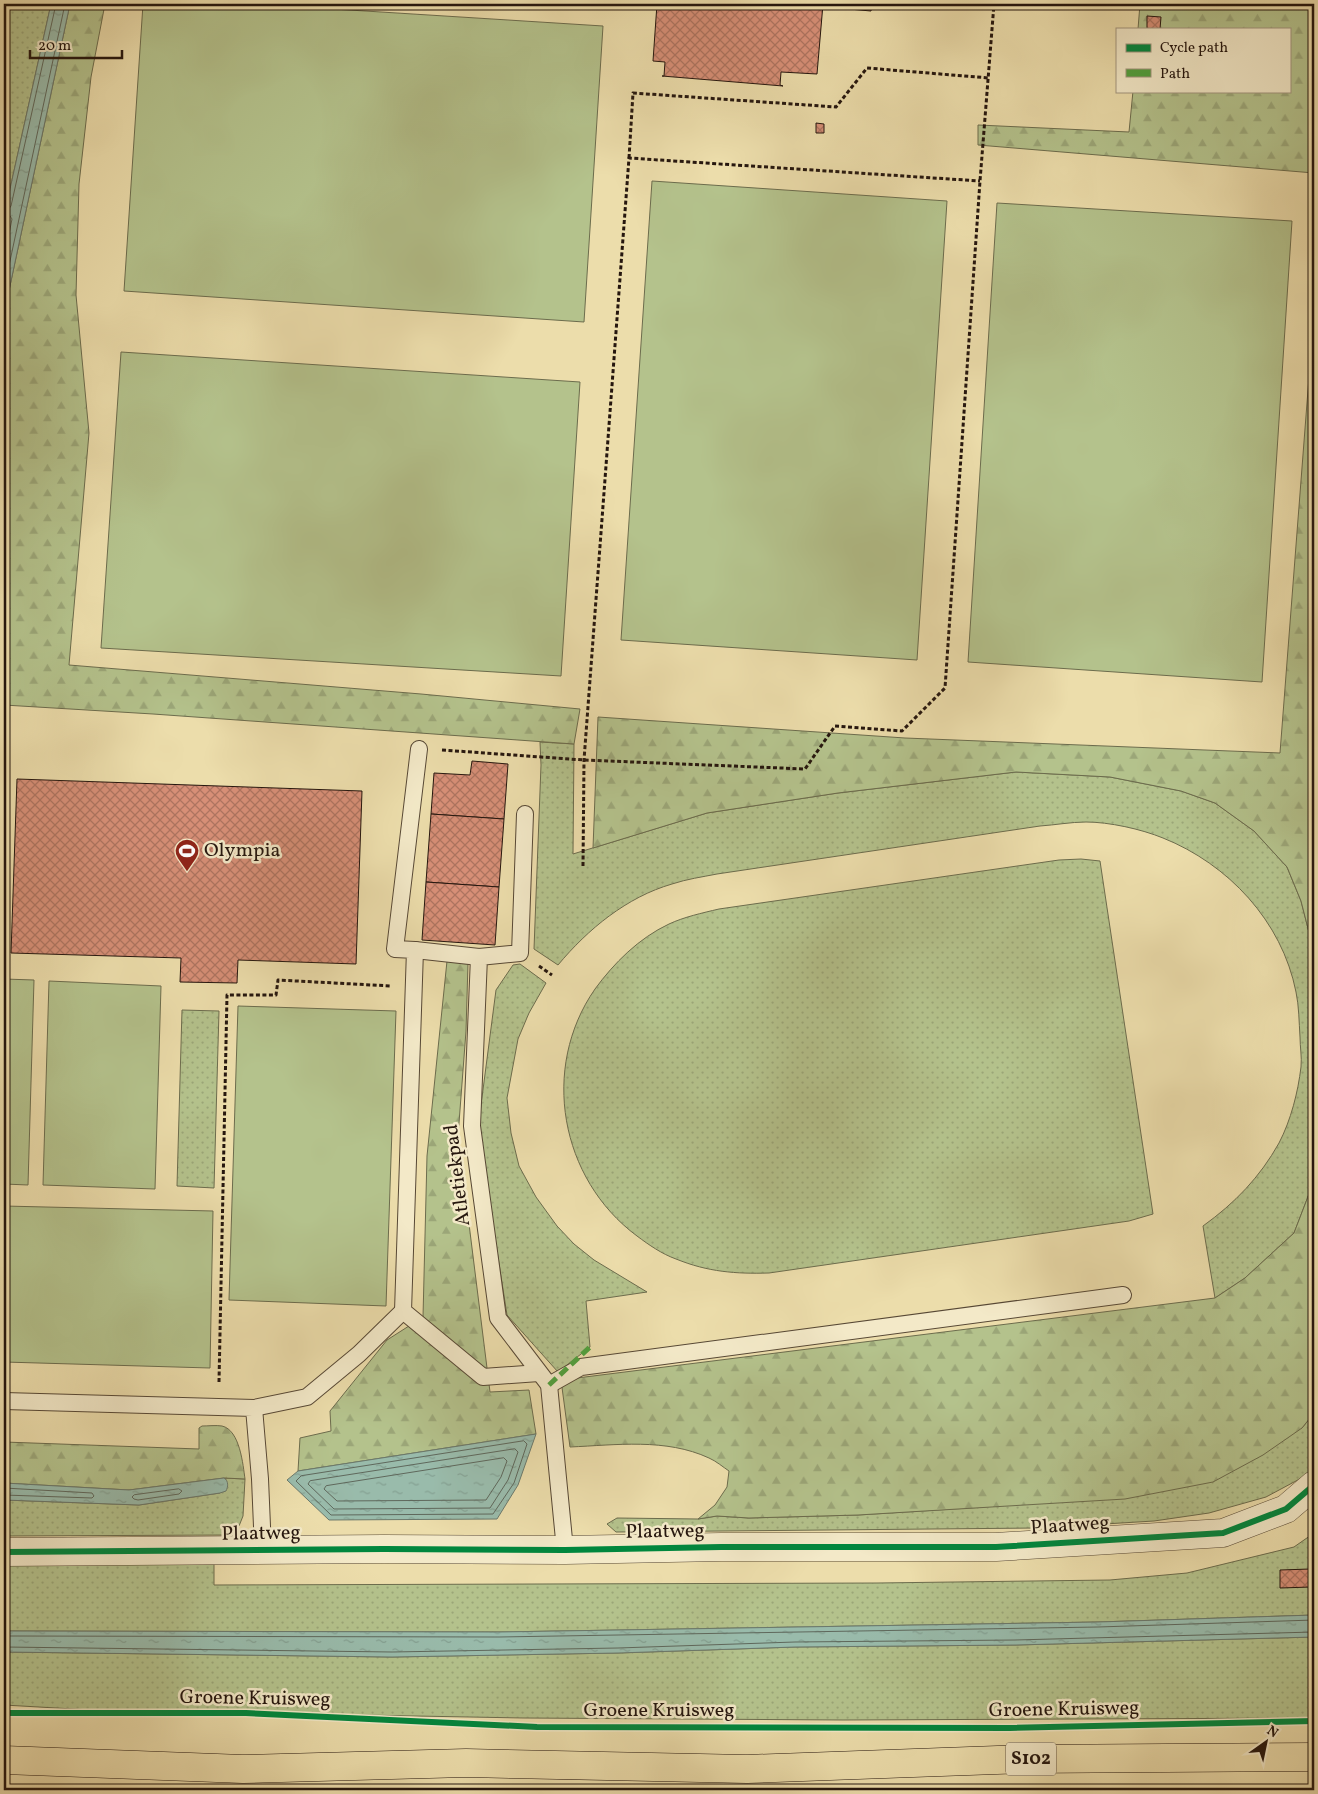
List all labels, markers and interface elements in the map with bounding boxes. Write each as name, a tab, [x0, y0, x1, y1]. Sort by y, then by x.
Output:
scale bar	[30, 28, 122, 60]
legend	[1116, 28, 1290, 92]
text: 20 m	[38, 36, 71, 57]
text: Cycle path	[1160, 38, 1228, 59]
text: Path	[1160, 64, 1190, 85]
place label: Olympia	[204, 837, 281, 865]
sports icon: Olympia	[174, 838, 200, 872]
street label: Atletiekpad	[438, 1122, 478, 1228]
street label: Plaatweg	[1030, 1509, 1110, 1543]
street label: Plaatweg	[625, 1517, 705, 1547]
street label: Plaatweg	[221, 1519, 301, 1549]
street label: Groene Kruisweg	[179, 1684, 331, 1714]
street label: Groene Kruisweg	[988, 1695, 1140, 1725]
street label: Groene Kruisweg	[584, 1697, 734, 1725]
north arrow	[1240, 1716, 1290, 1766]
text: N	[1263, 1722, 1282, 1743]
road number: S102	[1006, 1742, 1056, 1776]

